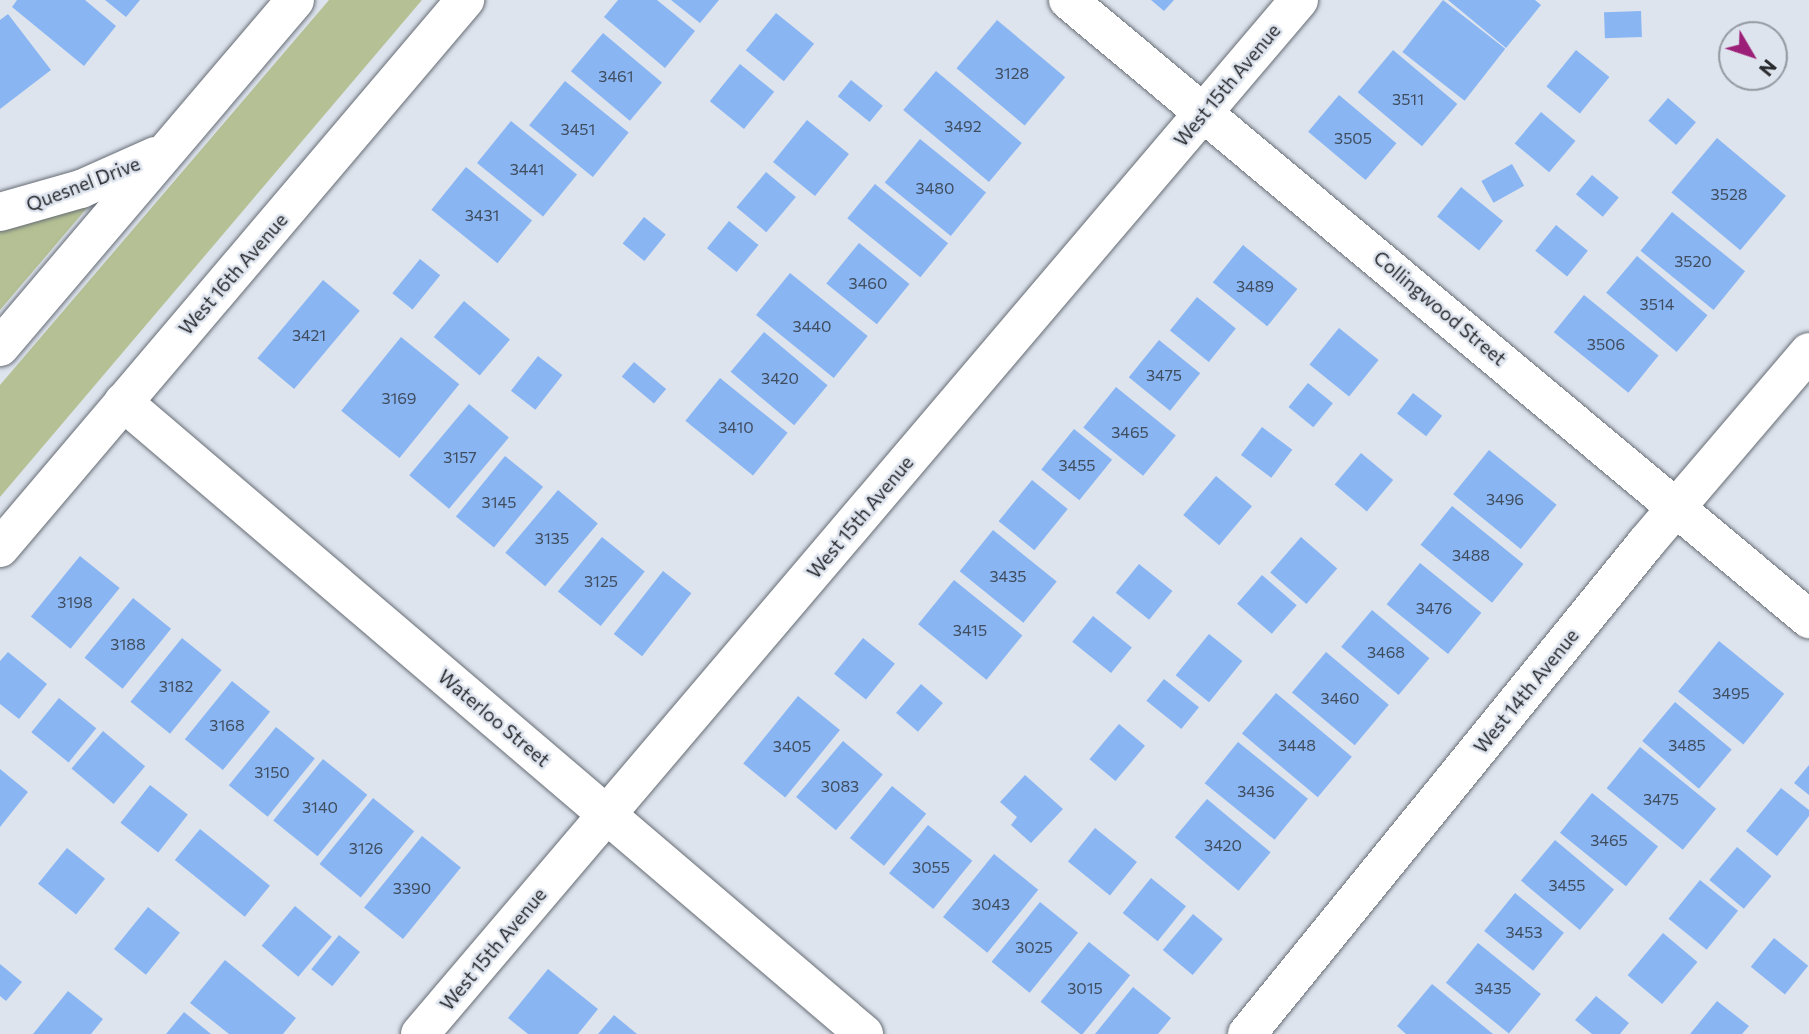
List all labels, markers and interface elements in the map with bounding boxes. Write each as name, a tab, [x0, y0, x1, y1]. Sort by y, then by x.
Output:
street label: West 15th Avenue	[1169, 19, 1285, 151]
north arrow	[1718, 21, 1788, 91]
text: N	[1755, 55, 1782, 81]
house number: 3128	[995, 63, 1029, 83]
house number: 3461	[598, 66, 634, 86]
house number: 3511	[1392, 89, 1424, 109]
house number: 3492	[944, 116, 982, 136]
house number: 3451	[561, 119, 595, 139]
house number: 3505	[1334, 128, 1372, 148]
street label: Quesnel Drive	[23, 152, 143, 216]
house number: 3441	[510, 159, 544, 179]
house number: 3480	[916, 178, 954, 198]
house number: 3528	[1711, 184, 1747, 204]
house number: 3431	[465, 205, 499, 225]
street label: West 16th Avenue	[174, 209, 292, 339]
street label: Collingwood Street	[1369, 246, 1511, 370]
house number: 3520	[1674, 251, 1712, 271]
house number: 3460	[849, 273, 887, 293]
house number: 3489	[1236, 276, 1274, 296]
house number: 3514	[1640, 294, 1674, 314]
house number: 3440	[793, 316, 831, 336]
house number: 3421	[292, 325, 326, 345]
house number: 3506	[1587, 334, 1625, 354]
house number: 3475	[1146, 365, 1182, 385]
house number: 3420	[761, 368, 799, 388]
house number: 3169	[381, 388, 417, 408]
house number: 3410	[718, 417, 754, 437]
house number: 3465	[1111, 422, 1149, 442]
house number: 3157	[443, 447, 477, 467]
street label: West 15th Avenue	[802, 451, 918, 583]
house number: 3455	[1058, 455, 1096, 475]
house number: 3496	[1486, 489, 1524, 509]
house number: 3145	[482, 492, 516, 512]
house number: 3135	[535, 528, 569, 548]
house number: 3488	[1452, 545, 1490, 565]
house number: 3435	[989, 566, 1027, 586]
house number: 3125	[584, 571, 618, 591]
house number: 3198	[57, 592, 93, 612]
house number: 3476	[1416, 598, 1452, 618]
house number: 3415	[953, 620, 987, 640]
street label: West 14th Avenue	[1469, 624, 1583, 758]
house number: 3188	[110, 634, 146, 654]
house number: 3468	[1367, 642, 1405, 662]
street label: Waterloo Street	[434, 665, 554, 771]
house number: 3182	[159, 676, 193, 696]
house number: 3495	[1712, 683, 1750, 703]
house number: 3460	[1321, 688, 1359, 708]
house number: 3168	[209, 715, 245, 735]
house number: 3448	[1278, 735, 1316, 755]
house number: 3485	[1668, 735, 1706, 755]
house number: 3405	[773, 736, 811, 756]
house number: 3150	[254, 762, 290, 782]
house number: 3083	[821, 776, 859, 796]
house number: 3436	[1237, 781, 1275, 801]
house number: 3475	[1643, 789, 1679, 809]
house number: 3140	[302, 797, 338, 817]
house number: 3465	[1590, 830, 1628, 850]
house number: 3420	[1204, 835, 1242, 855]
house number: 3126	[349, 838, 383, 858]
house number: 3055	[912, 857, 950, 877]
house number: 3455	[1548, 875, 1586, 895]
house number: 3390	[393, 878, 431, 898]
street label: West 15th Avenue	[435, 883, 551, 1015]
house number: 3043	[972, 894, 1010, 914]
house number: 3453	[1505, 922, 1543, 942]
house number: 3025	[1015, 937, 1053, 957]
house number: 3015	[1067, 978, 1103, 998]
house number: 3435	[1474, 978, 1512, 998]

